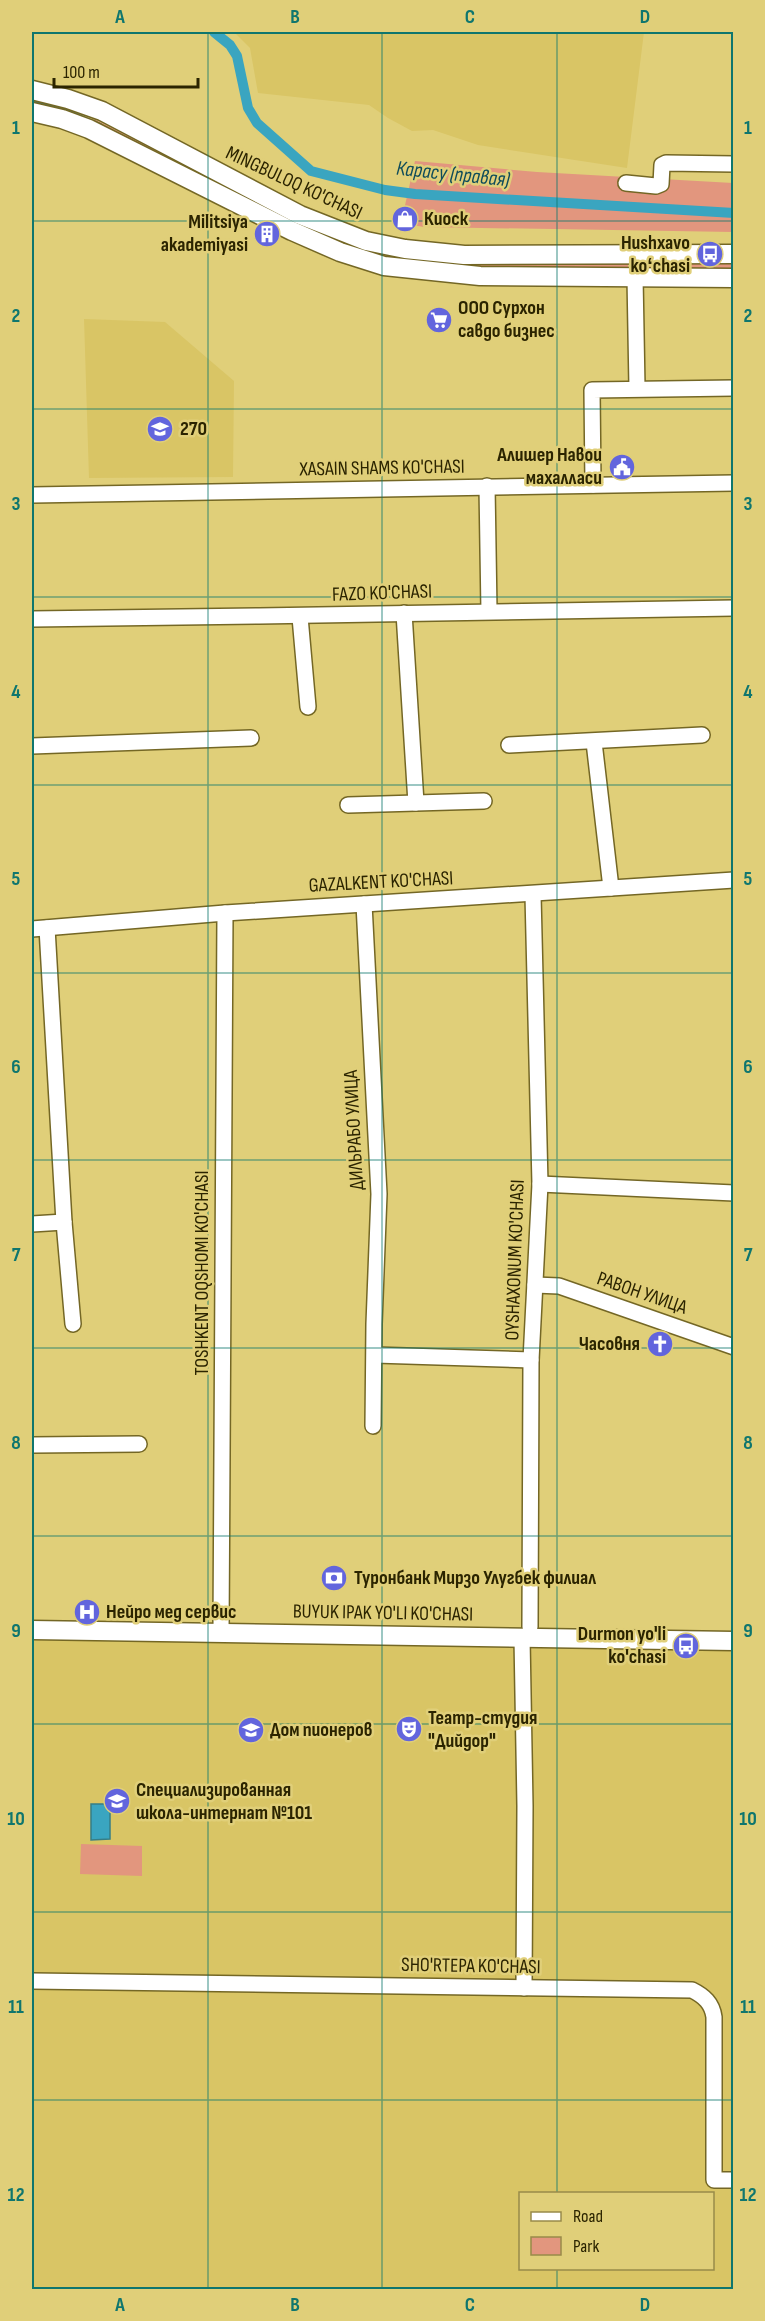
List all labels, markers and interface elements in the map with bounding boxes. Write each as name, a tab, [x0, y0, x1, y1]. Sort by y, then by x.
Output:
text: A	[114, 5, 125, 29]
text: B	[290, 5, 300, 29]
text: C	[465, 5, 475, 29]
text: D	[640, 5, 650, 29]
scale bar	[54, 51, 198, 89]
text: 100 m	[63, 62, 100, 83]
text: 1	[12, 116, 20, 140]
text: 1	[744, 116, 752, 140]
street label: MINGBULOQ KO'CHASI	[222, 141, 366, 225]
water label: Карасу (правая)	[395, 156, 511, 192]
shop icon: Киоск	[390, 204, 420, 234]
place label: Киоск	[424, 207, 469, 231]
place label: Militsiya akademiyasi	[161, 210, 248, 257]
building icon: Militsiya akademiyasi	[252, 219, 282, 249]
place label: Hushxavo koʻchasi	[621, 231, 690, 278]
bus stop icon: Hushxavo koʻchasi	[695, 239, 725, 269]
place label: ООО Сурхон савдо бизнес	[458, 296, 555, 343]
text: 2	[12, 304, 20, 328]
text: 2	[744, 304, 752, 328]
supermarket icon: ООО Сурхон савдо бизнес	[424, 305, 454, 335]
school or university icon: 270	[145, 414, 175, 444]
place label: 270	[180, 417, 207, 441]
place label: Алишер Навои махалласи	[496, 443, 602, 490]
public building icon: Алишер Навои махалласи	[607, 452, 637, 482]
street label: XASAIN SHAMS KO'CHASI	[298, 455, 465, 481]
text: 3	[12, 492, 21, 516]
text: 3	[744, 492, 753, 516]
street label: FAZO KO'CHASI	[332, 579, 432, 607]
text: 4	[11, 680, 21, 704]
text: 4	[743, 680, 753, 704]
street label: GAZALKENT KO'CHASI	[308, 866, 454, 898]
text: 5	[12, 867, 21, 891]
text: 5	[744, 867, 753, 891]
text: 6	[11, 1055, 21, 1079]
text: 6	[743, 1055, 753, 1079]
street label: ДИЛЬРАБО УЛИЦА	[339, 1069, 369, 1191]
street label: TOSHKENT OQSHOMI KO'CHASI	[190, 1170, 214, 1376]
street label: OYSHAXONUM KO'CHASI	[500, 1179, 530, 1341]
text: 7	[12, 1243, 21, 1267]
text: 7	[744, 1243, 753, 1267]
street label: РАВОН УЛИЦА	[594, 1266, 691, 1320]
church icon: Часовня	[645, 1329, 675, 1359]
place label: Часовня	[579, 1332, 640, 1356]
text: 8	[11, 1431, 21, 1455]
text: 8	[743, 1431, 753, 1455]
bank icon: Туронбанк Мирзо Улугбек филиал	[319, 1563, 349, 1593]
place label: Туронбанк Мирзо Улугбек филиал	[354, 1566, 596, 1590]
hospital icon: Нейро мед сервис	[72, 1597, 102, 1627]
street label: BUYUK IPAK YO'LI KO'CHASI	[293, 1599, 473, 1627]
place label: Нейро мед сервис	[106, 1600, 237, 1624]
text: 9	[11, 1619, 21, 1643]
text: 9	[743, 1619, 753, 1643]
place label: Durmon yo'li ko'chasi	[578, 1622, 666, 1669]
bus stop icon: Durmon yo'li ko'chasi	[671, 1631, 701, 1661]
place label: Театр-студия "Дийдор"	[428, 1706, 537, 1753]
theatre icon: Театр-студия "Дийдор"	[394, 1714, 424, 1744]
school or university icon: Дом пионеров	[236, 1715, 266, 1745]
place label: Дом пионеров	[270, 1718, 372, 1742]
place label: Специализированная школа-интернат №101	[136, 1778, 312, 1825]
school or university icon: Специализированная школа-интернат №101	[102, 1786, 132, 1816]
text: 10	[7, 1807, 25, 1831]
text: 10	[739, 1807, 757, 1831]
street label: SHO'RTEPA KO'CHASI	[401, 1953, 541, 1979]
text: 11	[8, 1995, 24, 2019]
text: 11	[740, 1995, 756, 2019]
text: 12	[8, 2183, 24, 2207]
text: 12	[740, 2183, 756, 2207]
legend	[519, 2192, 714, 2270]
text: Road	[573, 2206, 603, 2227]
text: Park	[573, 2236, 599, 2257]
text: A	[114, 2293, 125, 2317]
text: B	[290, 2293, 300, 2317]
text: C	[465, 2293, 475, 2317]
text: D	[640, 2293, 650, 2317]

